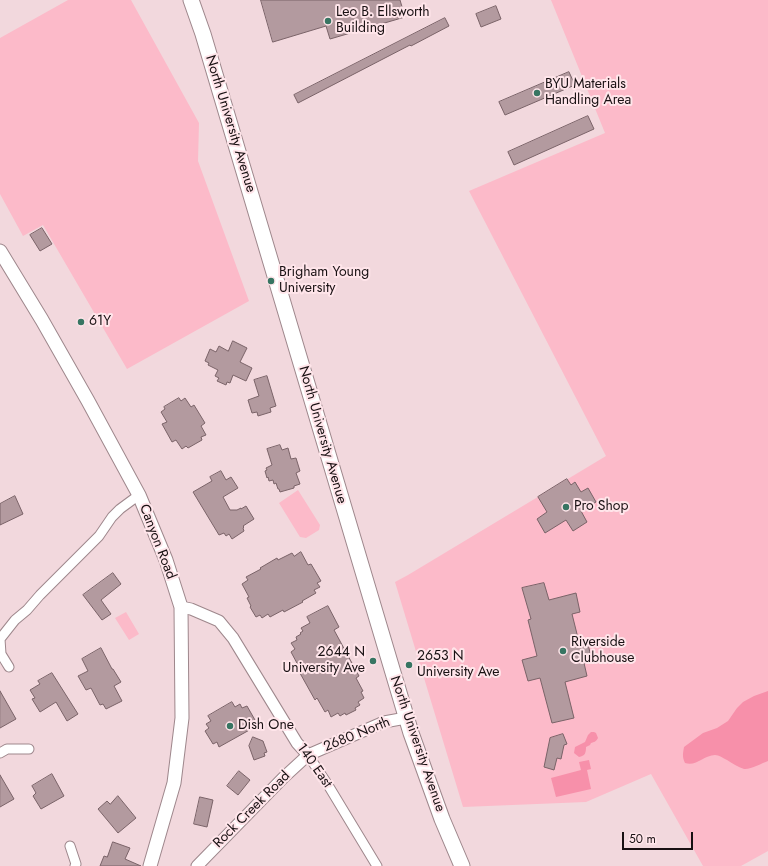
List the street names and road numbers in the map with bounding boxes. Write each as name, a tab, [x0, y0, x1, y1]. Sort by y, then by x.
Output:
street label: North University Avenue	[201, 53, 259, 195]
street label: North University Avenue	[294, 364, 350, 506]
street label: Canyon Road	[135, 502, 179, 582]
street label: North University Avenue	[386, 674, 448, 814]
street label: 2680 North	[321, 714, 393, 756]
street label: 140 East	[293, 740, 335, 792]
street label: Rock Creek Road	[210, 768, 294, 852]

